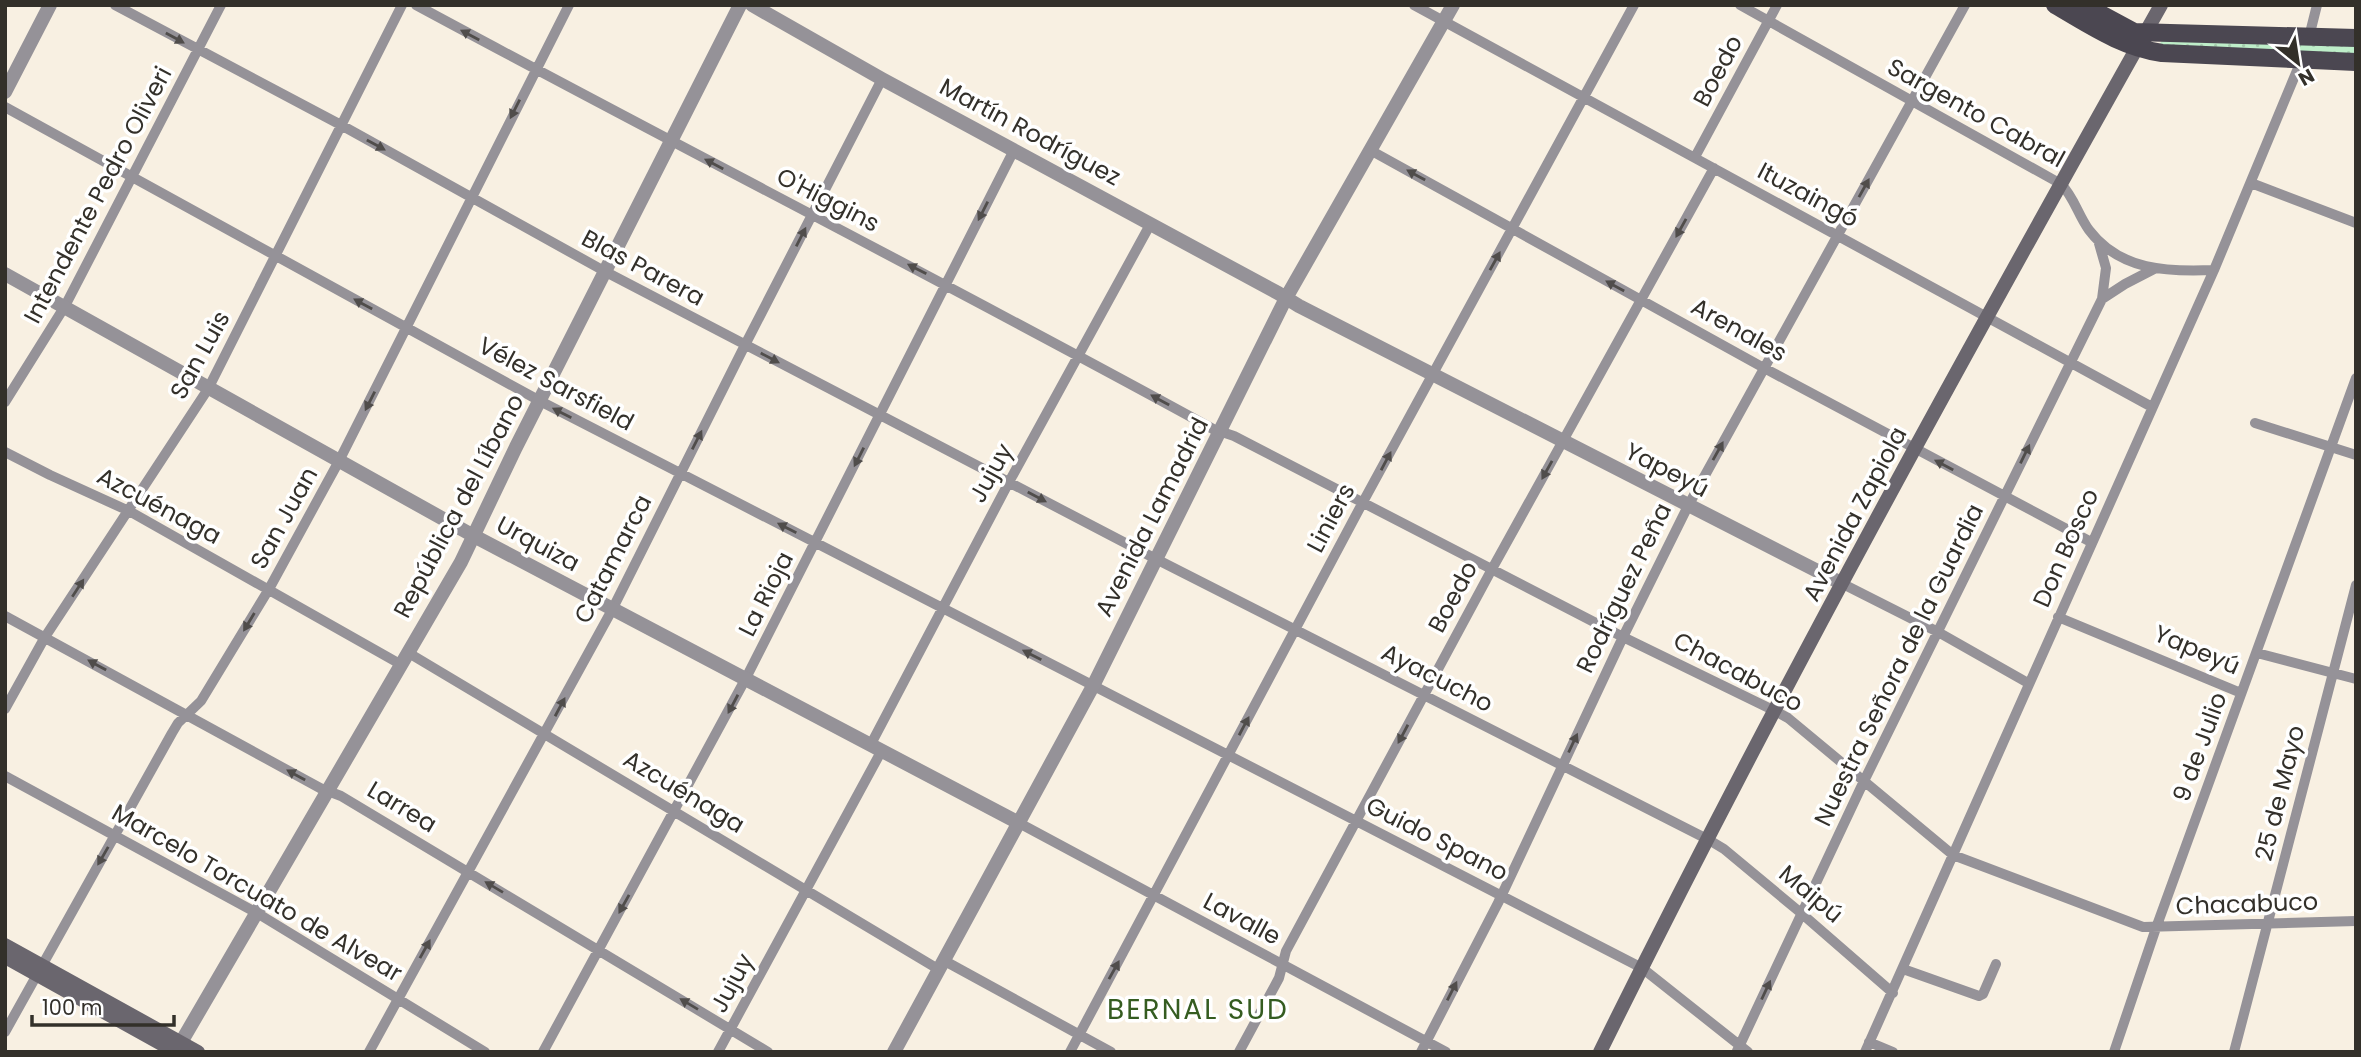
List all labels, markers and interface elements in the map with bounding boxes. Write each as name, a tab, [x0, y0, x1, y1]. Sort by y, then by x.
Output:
north arrow	[2263, 28, 2333, 98]
one-way arrow	[460, 29, 480, 40]
street label: Boedo	[1685, 29, 1750, 112]
one-way arrow	[165, 32, 185, 44]
street label: Sargento Cabral	[1882, 50, 2071, 175]
street label: Intendente Pedro Oliveri	[16, 61, 179, 329]
text: N	[2293, 62, 2319, 93]
street label: Martín Rodríguez	[934, 70, 1127, 193]
one-way arrow	[509, 100, 521, 120]
one-way arrow	[366, 139, 386, 151]
street label: Ituzaingó	[1752, 154, 1865, 235]
one-way arrow	[704, 159, 724, 171]
street label: O'Higgins	[771, 160, 885, 240]
one-way arrow	[1406, 170, 1426, 181]
one-way arrow	[1858, 178, 1870, 198]
one-way arrow	[978, 201, 989, 221]
one-way arrow	[1675, 218, 1687, 238]
street label: Blas Parera	[576, 221, 711, 314]
one-way arrow	[795, 227, 806, 247]
one-way arrow	[1489, 251, 1501, 271]
one-way arrow	[907, 263, 927, 274]
one-way arrow	[1605, 280, 1625, 292]
street label: Arenales	[1685, 290, 1793, 369]
one-way arrow	[353, 298, 373, 310]
street label: San Luis	[162, 305, 237, 405]
street label: Vélez Sarsfield	[473, 329, 640, 438]
one-way arrow	[760, 352, 780, 364]
street label: República del Líbano	[386, 388, 532, 624]
one-way arrow	[365, 391, 376, 411]
one-way arrow	[1150, 394, 1170, 405]
one-way arrow	[552, 407, 572, 418]
street label: Avenida Lamadrid	[1087, 412, 1216, 622]
street label: Avenida Zapiola	[1795, 421, 1915, 607]
one-way arrow	[692, 430, 703, 450]
street label: Yapeyú	[1620, 434, 1715, 505]
street label: Jujuy	[961, 437, 1020, 508]
one-way arrow	[1712, 442, 1724, 461]
one-way arrow	[2019, 444, 2031, 464]
one-way arrow	[853, 448, 865, 468]
one-way arrow	[1379, 450, 1391, 470]
street label: Azcuénaga	[91, 459, 227, 552]
one-way arrow	[1934, 459, 1954, 470]
one-way arrow	[1541, 460, 1553, 479]
street label: San Juan	[242, 461, 325, 575]
street label: Liniers	[1299, 477, 1362, 558]
street label: Don Bosco	[2025, 483, 2106, 612]
street label: Catamarca	[566, 489, 659, 629]
one-way arrow	[1027, 491, 1047, 502]
street label: Rodríguez Peña	[1568, 497, 1679, 678]
street label: Nuestra Señora de la Guardia	[1806, 498, 1991, 831]
street label: Urquiza	[491, 508, 586, 579]
one-way arrow	[777, 522, 797, 533]
street label: La Rioja	[730, 546, 801, 642]
street label: Boedo	[1420, 555, 1485, 638]
one-way arrow	[71, 579, 85, 597]
one-way arrow	[242, 612, 255, 631]
street label: Yapeyú	[2149, 617, 2245, 682]
street label: Chacabuco	[1668, 624, 1809, 720]
street label: Ayacucho	[1376, 635, 1499, 720]
one-way arrow	[1022, 649, 1042, 660]
one-way arrow	[87, 660, 107, 671]
street label: 9 de Julio	[2164, 687, 2235, 806]
one-way arrow	[727, 694, 739, 714]
one-way arrow	[554, 698, 566, 717]
one-way arrow	[1238, 716, 1250, 736]
street label: 25 de Mayo	[2247, 722, 2312, 864]
one-way arrow	[1397, 724, 1409, 744]
one-way arrow	[1567, 733, 1579, 753]
street label: Azcuénaga	[617, 742, 751, 841]
one-way arrow	[287, 769, 306, 781]
street label: Larrea	[361, 773, 443, 840]
street label: Guido Spano	[1361, 789, 1514, 888]
street label: Marcelo Torcuato de Alvear	[106, 796, 408, 989]
one-way arrow	[97, 846, 109, 865]
street label: Maipú	[1772, 857, 1850, 930]
one-way arrow	[485, 880, 504, 893]
street label: Lavalle	[1198, 885, 1287, 953]
street label: Chacabuco	[2175, 885, 2319, 922]
one-way arrow	[618, 894, 630, 913]
one-way arrow	[419, 939, 431, 959]
street label: Jujuy	[702, 947, 761, 1018]
one-way arrow	[1108, 960, 1120, 980]
one-way arrow	[1760, 980, 1772, 1000]
one-way arrow	[1447, 981, 1458, 1001]
scale bar	[32, 984, 173, 1028]
district label: BERNAL SUD	[1107, 990, 1289, 1029]
text: 100 m	[42, 993, 102, 1022]
one-way arrow	[680, 997, 699, 1010]

